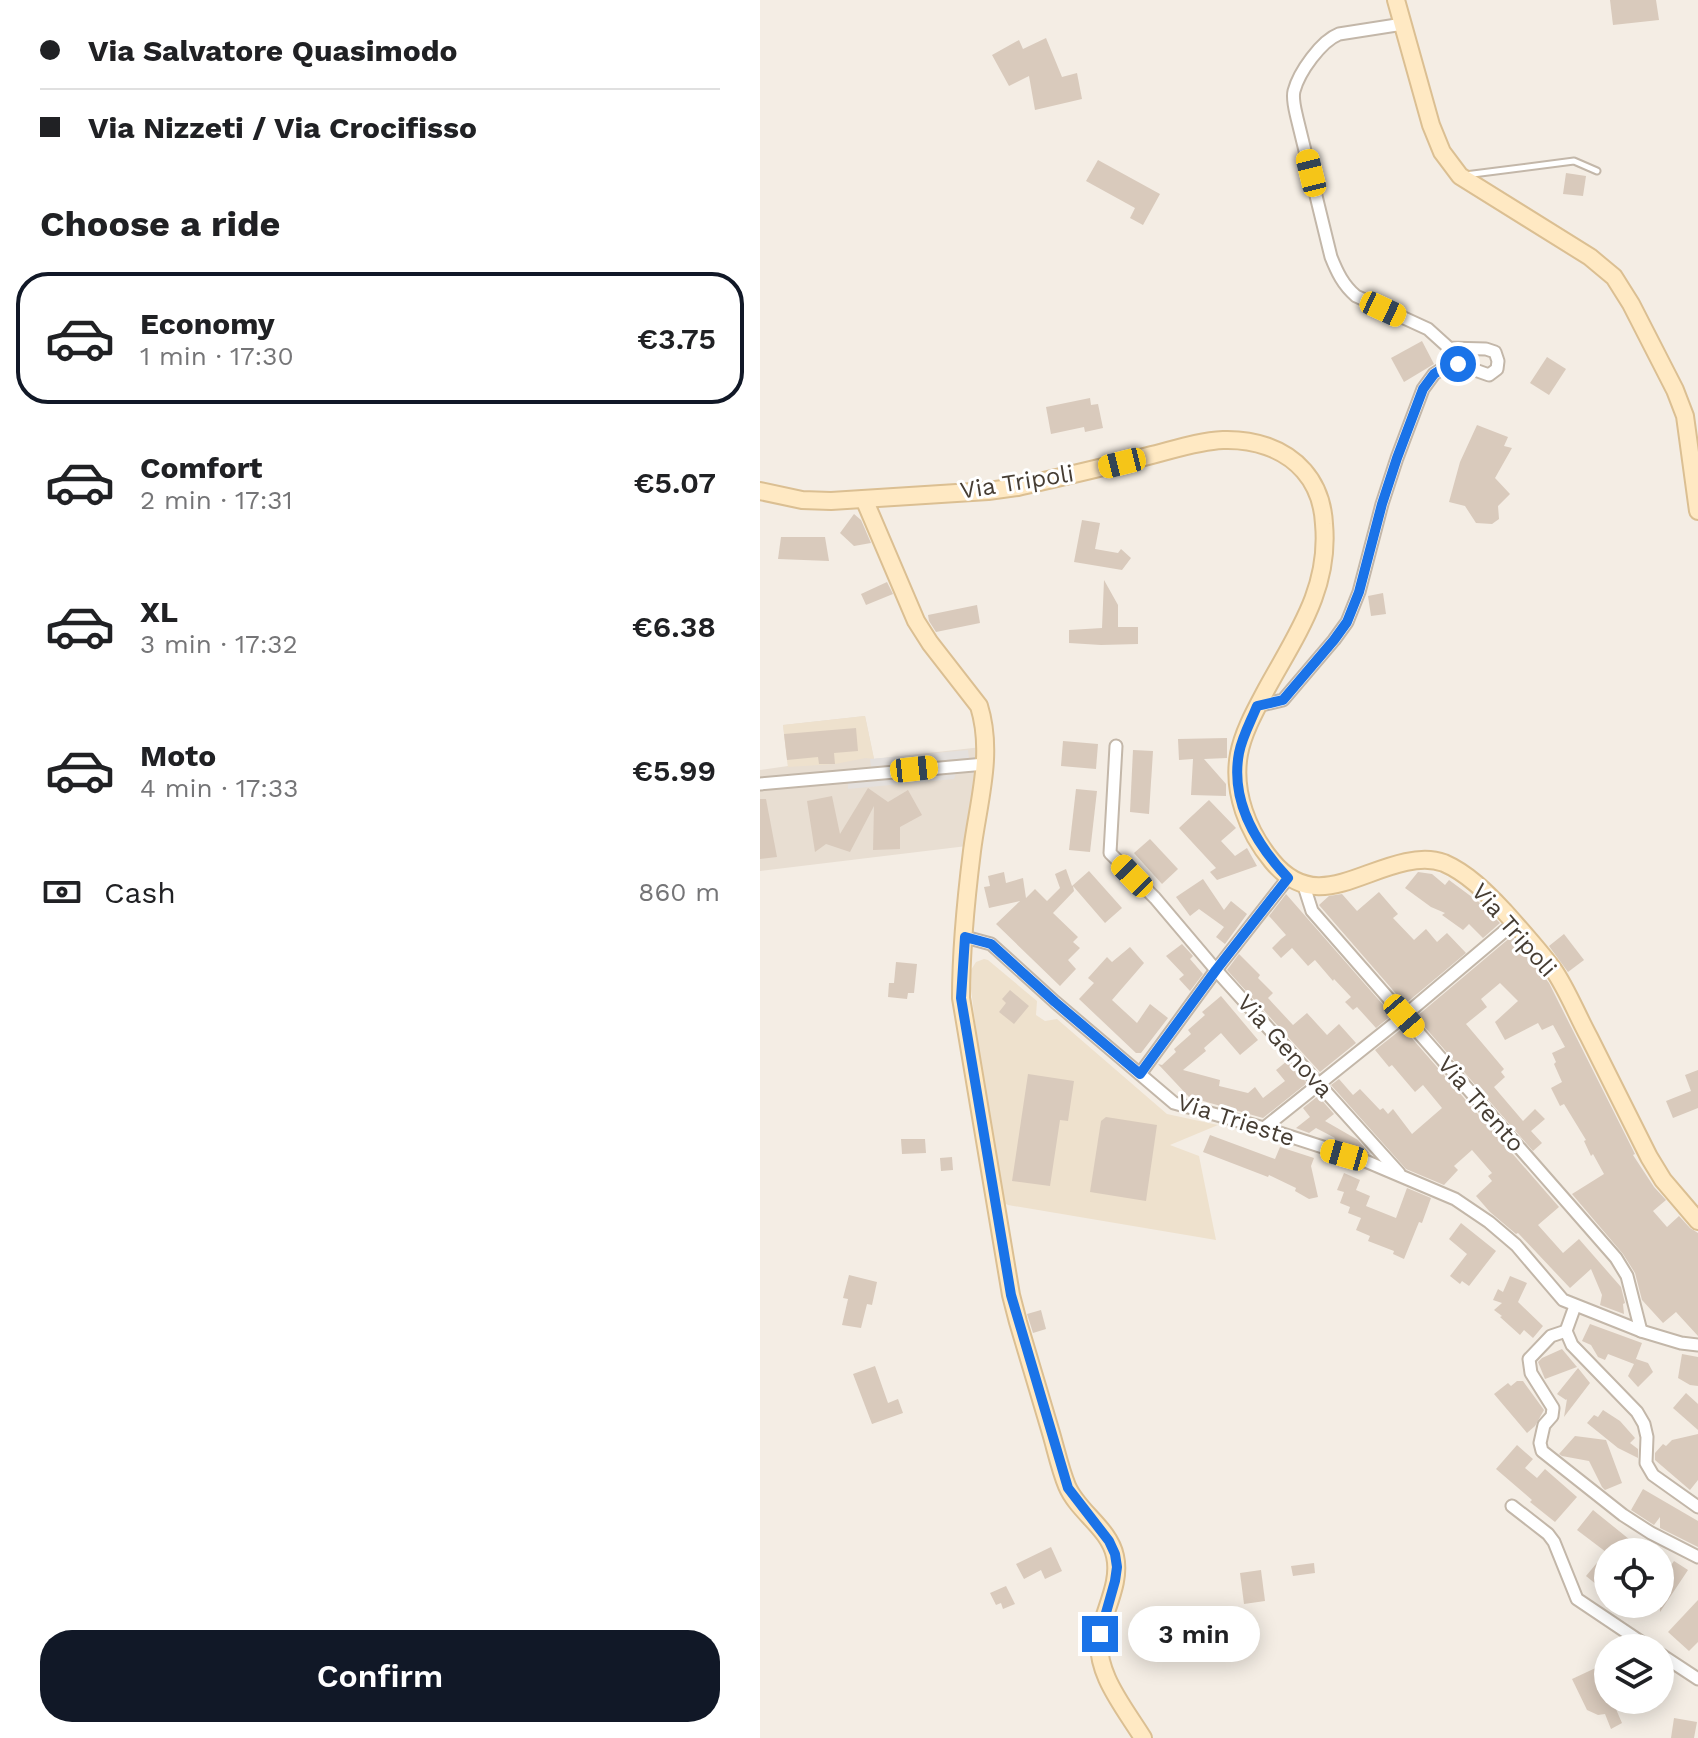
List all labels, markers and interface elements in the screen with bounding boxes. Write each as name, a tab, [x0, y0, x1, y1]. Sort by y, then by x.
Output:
text: Via Salvatore Quasimodo	[88, 33, 458, 68]
text: Via Nizzeti / Via Crocifisso	[88, 110, 477, 145]
car	[1294, 147, 1328, 199]
text: Choose a ride	[40, 203, 280, 245]
car	[1356, 288, 1410, 330]
icon: car	[44, 302, 116, 374]
text: Economy	[140, 306, 275, 341]
text: €3.75	[637, 321, 716, 356]
text: 1 min · 17:30	[140, 341, 294, 371]
route start	[1440, 346, 1476, 382]
icon: car	[44, 446, 116, 518]
car	[1096, 446, 1148, 480]
text: Comfort	[140, 450, 262, 485]
street label: Via Tripoli	[958, 459, 1076, 505]
text: €5.07	[633, 465, 716, 500]
text: 2 min · 17:31	[140, 485, 293, 515]
icon: car	[44, 590, 116, 662]
text: XL	[140, 594, 178, 629]
text: €6.38	[632, 609, 716, 644]
text: 3 min · 17:32	[140, 629, 298, 659]
icon: car	[44, 734, 116, 806]
text: Moto	[140, 738, 216, 773]
text: €5.99	[632, 753, 716, 788]
car	[889, 755, 939, 783]
text: 4 min · 17:33	[140, 773, 298, 803]
car	[1107, 850, 1157, 902]
icon: cash	[40, 870, 84, 914]
text: Cash	[104, 875, 176, 910]
text: 860 m	[638, 877, 720, 907]
street label: Via Tripoli	[1466, 878, 1562, 982]
street label: Via Genova	[1231, 989, 1339, 1103]
car	[1379, 990, 1429, 1042]
street label: Via Trento	[1432, 1050, 1530, 1158]
street label: Via Trieste	[1174, 1088, 1298, 1152]
car	[1318, 1137, 1370, 1173]
map controls	[1594, 1538, 1674, 1714]
button: locate	[1594, 1538, 1674, 1618]
callout: 3 min	[1128, 1606, 1260, 1662]
route end	[1082, 1616, 1118, 1652]
text: 3 min	[1158, 1619, 1230, 1649]
button: Confirm	[40, 1630, 720, 1722]
button: layers	[1594, 1634, 1674, 1714]

